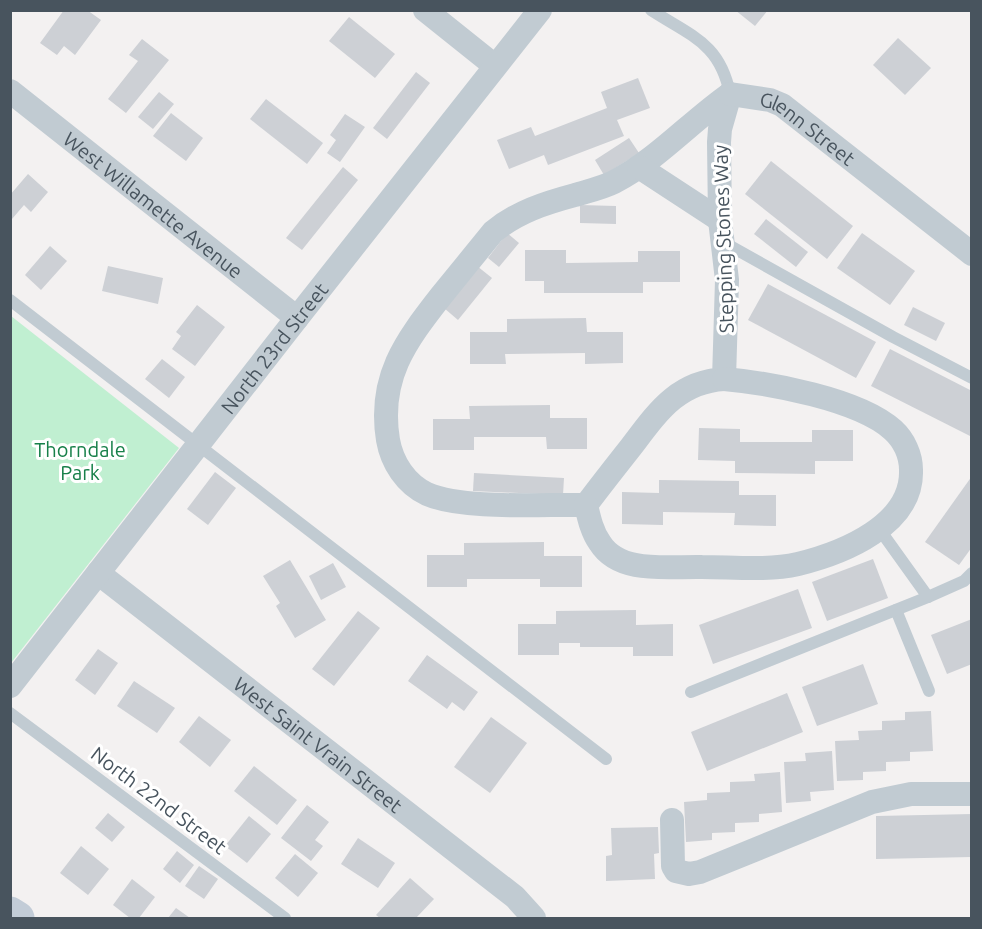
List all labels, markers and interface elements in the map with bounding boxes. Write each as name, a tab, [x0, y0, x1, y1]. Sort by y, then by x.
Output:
street label: Glenn Street	[759, 87, 860, 170]
street label: West Willamette Avenue	[59, 127, 248, 282]
street label: Stepping Stones Way	[708, 144, 738, 334]
street label: North 23rd Street	[216, 278, 332, 418]
park label: Thorndale Park	[34, 438, 126, 484]
street label: West Saint Vrain Street	[230, 672, 407, 817]
street label: North 22nd Street	[87, 742, 231, 858]

